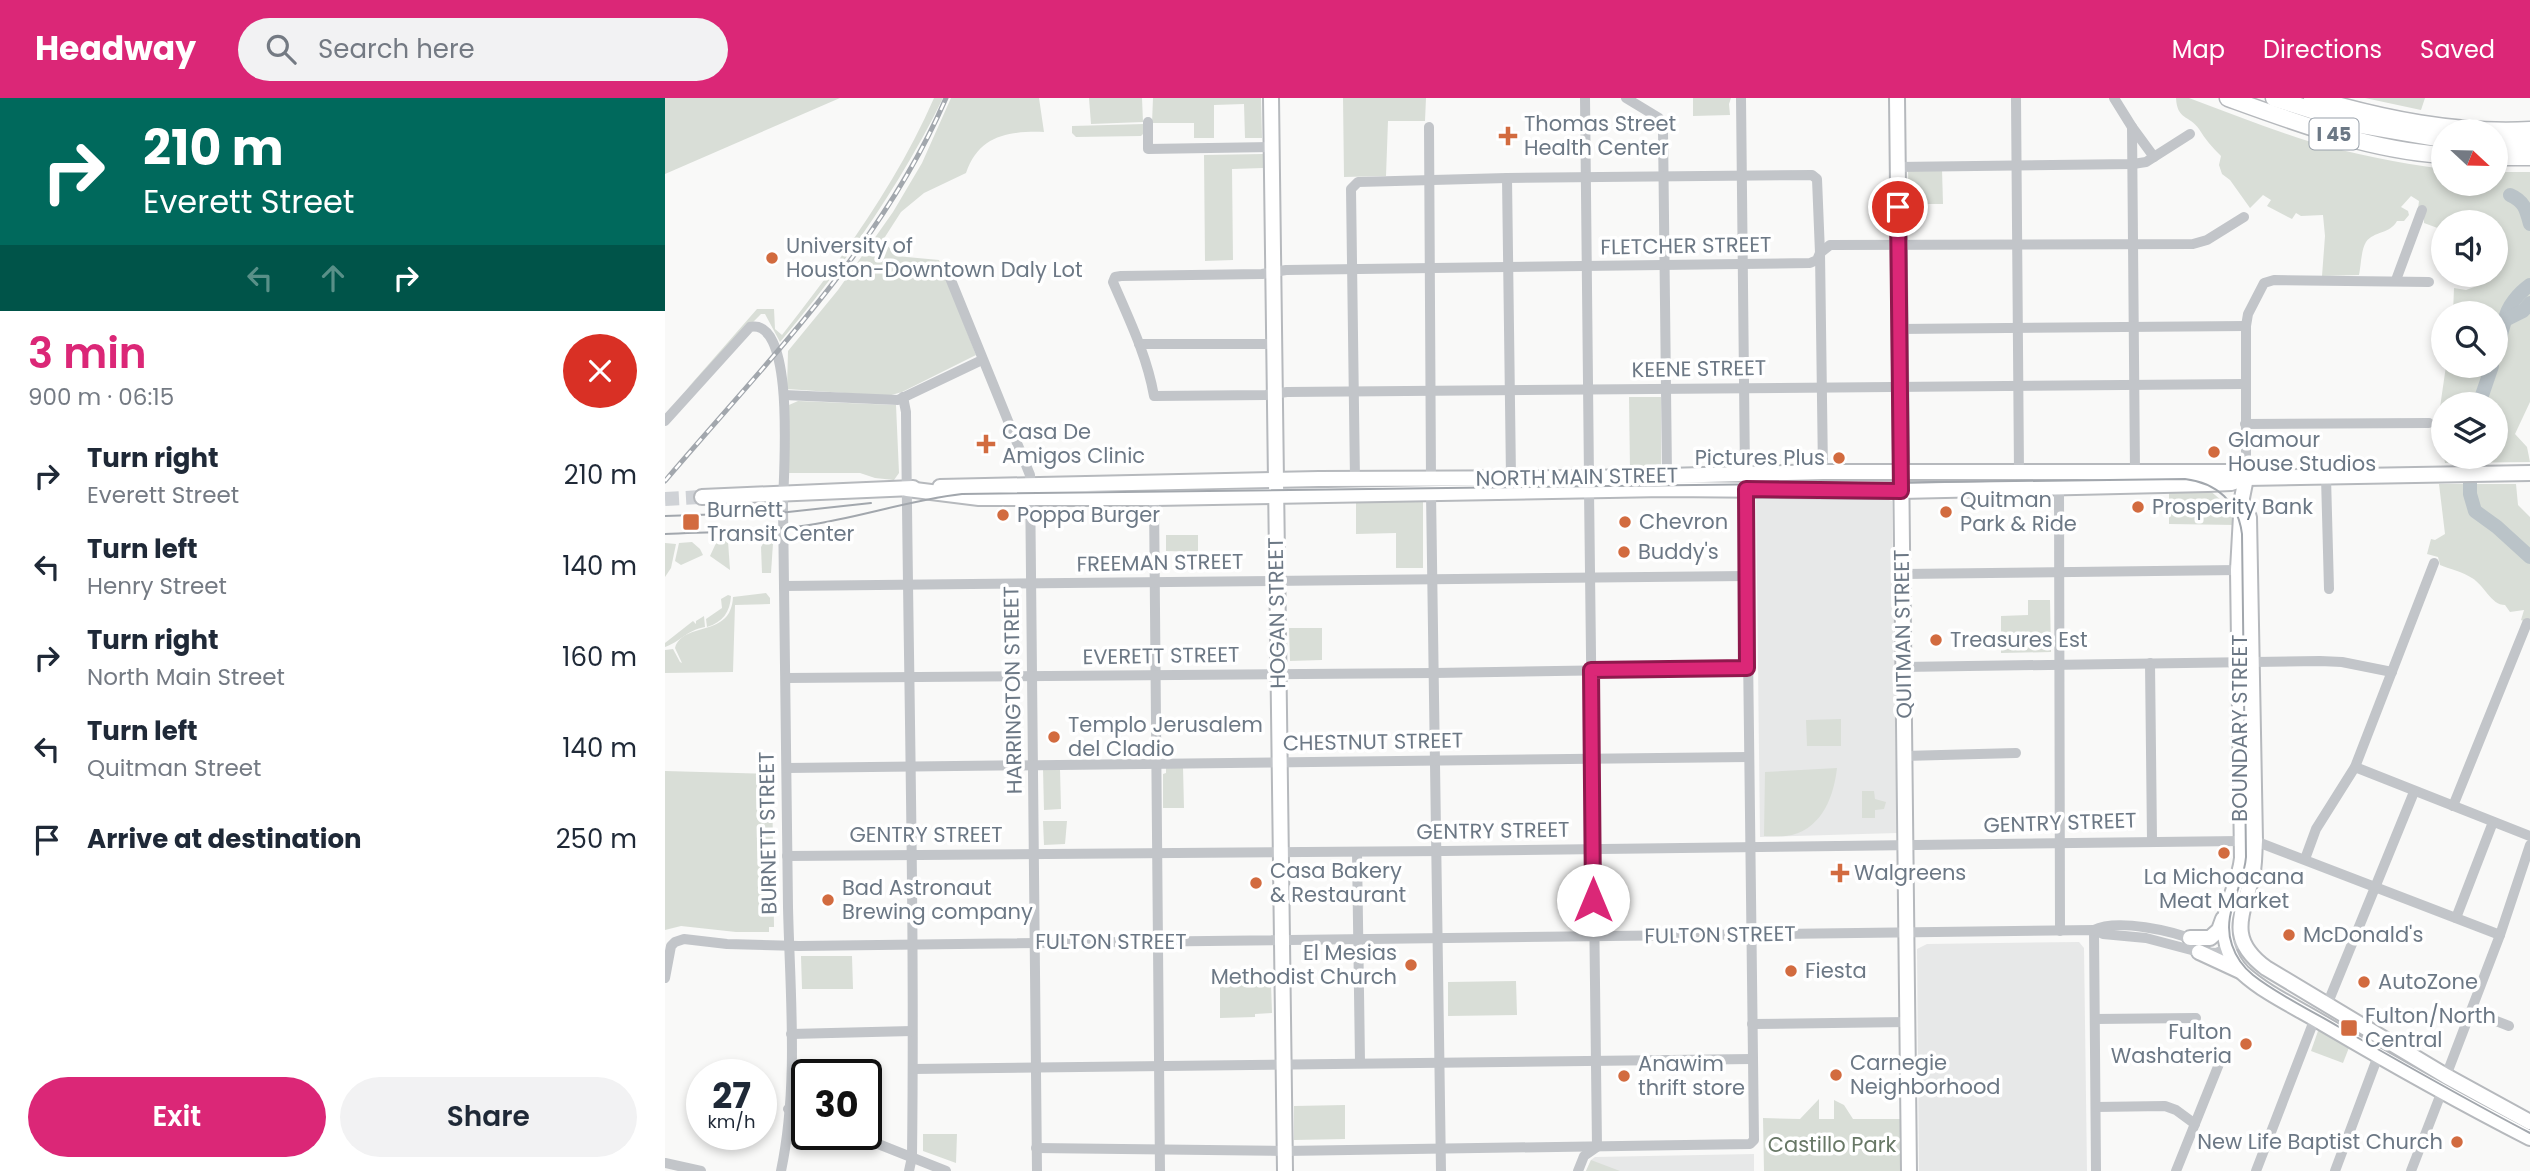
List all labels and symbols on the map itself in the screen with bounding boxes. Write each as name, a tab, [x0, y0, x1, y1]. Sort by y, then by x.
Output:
place label: Thomas Street Health Center	[1524, 109, 1676, 162]
road number: I 45	[2309, 118, 2359, 150]
north arrow	[2431, 119, 2508, 196]
marker: Thomas Street Health Center	[1498, 126, 1518, 146]
pin	[1868, 177, 1928, 237]
street label: FLETCHER STREET	[1600, 230, 1772, 261]
place label: University of Houston-Downtown Daly Lot	[786, 231, 1083, 284]
marker: University of Houston-Downtown Daly Lot	[764, 250, 780, 266]
street label: KEENE STREET	[1631, 353, 1767, 384]
place label: Casa De Amigos Clinic	[1002, 417, 1145, 470]
place label: Glamour House Studios	[2228, 425, 2376, 478]
marker: Casa De Amigos Clinic	[976, 434, 996, 454]
place label: Pictures Plus	[1695, 443, 1825, 472]
marker: Glamour House Studios	[2206, 444, 2222, 460]
marker: Pictures Plus	[1831, 450, 1847, 466]
street label: NORTH MAIN STREET	[1475, 460, 1679, 493]
place label: Quitman Park & Ride	[1960, 485, 2077, 538]
place label: Prosperity Bank	[2152, 492, 2313, 521]
place label: Burnett Transit Center	[707, 495, 855, 548]
marker: Prosperity Bank	[2130, 499, 2146, 515]
place label: Poppa Burger	[1017, 500, 1160, 529]
marker: Quitman Park & Ride	[1938, 504, 1954, 520]
marker: Poppa Burger	[995, 507, 1011, 523]
place label: Chevron	[1639, 507, 1728, 536]
marker: Burnett Transit Center	[681, 512, 701, 532]
marker: Chevron	[1617, 514, 1633, 530]
street label: HOGAN STREET	[1261, 537, 1292, 689]
place label: Buddy's	[1638, 537, 1719, 566]
marker: Buddy's	[1616, 544, 1632, 560]
street label: FREEMAN STREET	[1076, 547, 1244, 578]
street label: QUITMAN STREET	[1887, 549, 1918, 719]
street label: HARRINGTON STREET	[996, 586, 1029, 794]
place label: Treasures Est	[1950, 625, 2088, 654]
marker: Treasures Est	[1928, 632, 1944, 648]
street label: BOUNDARY STREET	[2225, 634, 2254, 822]
street label: EVERETT STREET	[1082, 640, 1240, 671]
place label: Templo Jerusalem del Cladio	[1068, 710, 1263, 763]
street label: CHESTNUT STREET	[1283, 725, 1463, 758]
marker: Templo Jerusalem del Cladio	[1046, 729, 1062, 745]
street label: BURNETT STREET	[752, 751, 783, 915]
street label: GENTRY STREET	[1983, 805, 2137, 840]
street label: GENTRY STREET	[1416, 815, 1570, 846]
street label: GENTRY STREET	[849, 820, 1003, 849]
marker: La Michoacana Meat Market	[2216, 845, 2232, 861]
place label: Casa Bakery & Restaurant	[1270, 856, 1406, 909]
place label: Walgreens	[1854, 858, 1966, 887]
place label: La Michoacana Meat Market	[2144, 862, 2304, 915]
position arrow	[1556, 863, 1630, 937]
marker: Walgreens	[1832, 865, 1848, 881]
place label: Bad Astronaut Brewing company	[842, 873, 1033, 926]
marker: Casa Bakery & Restaurant	[1248, 875, 1264, 891]
marker: Bad Astronaut Brewing company	[820, 892, 836, 908]
street label: FULTON STREET	[1644, 919, 1796, 950]
place label: McDonald's	[2303, 920, 2423, 949]
street label: FULTON STREET	[1035, 927, 1187, 956]
marker: McDonald's	[2281, 927, 2297, 943]
place label: El Mesias Methodist Church	[1211, 938, 1397, 991]
place label: Fiesta	[1805, 956, 1867, 985]
marker: El Mesias Methodist Church	[1403, 957, 1419, 973]
marker: Fiesta	[1783, 963, 1799, 979]
place label: AutoZone	[2378, 967, 2478, 996]
marker: AutoZone	[2356, 974, 2372, 990]
place label: Fulton/North Central	[2365, 1001, 2496, 1054]
place label: Fulton Washateria	[2111, 1017, 2232, 1070]
marker: Fulton/North Central	[2339, 1018, 2359, 1038]
marker: Fulton Washateria	[2238, 1036, 2254, 1052]
place label: Carnegie Neighborhood	[1850, 1048, 2001, 1101]
place label: Anawim thrift store	[1638, 1049, 1745, 1102]
speed limit sign: 30	[791, 1059, 882, 1150]
marker: Carnegie Neighborhood	[1828, 1067, 1844, 1083]
marker: Anawim thrift store	[1616, 1068, 1632, 1084]
place label: New Life Baptist Church	[2197, 1127, 2443, 1156]
park label: Castillo Park	[1768, 1130, 1896, 1159]
marker: New Life Baptist Church	[2449, 1134, 2465, 1150]

